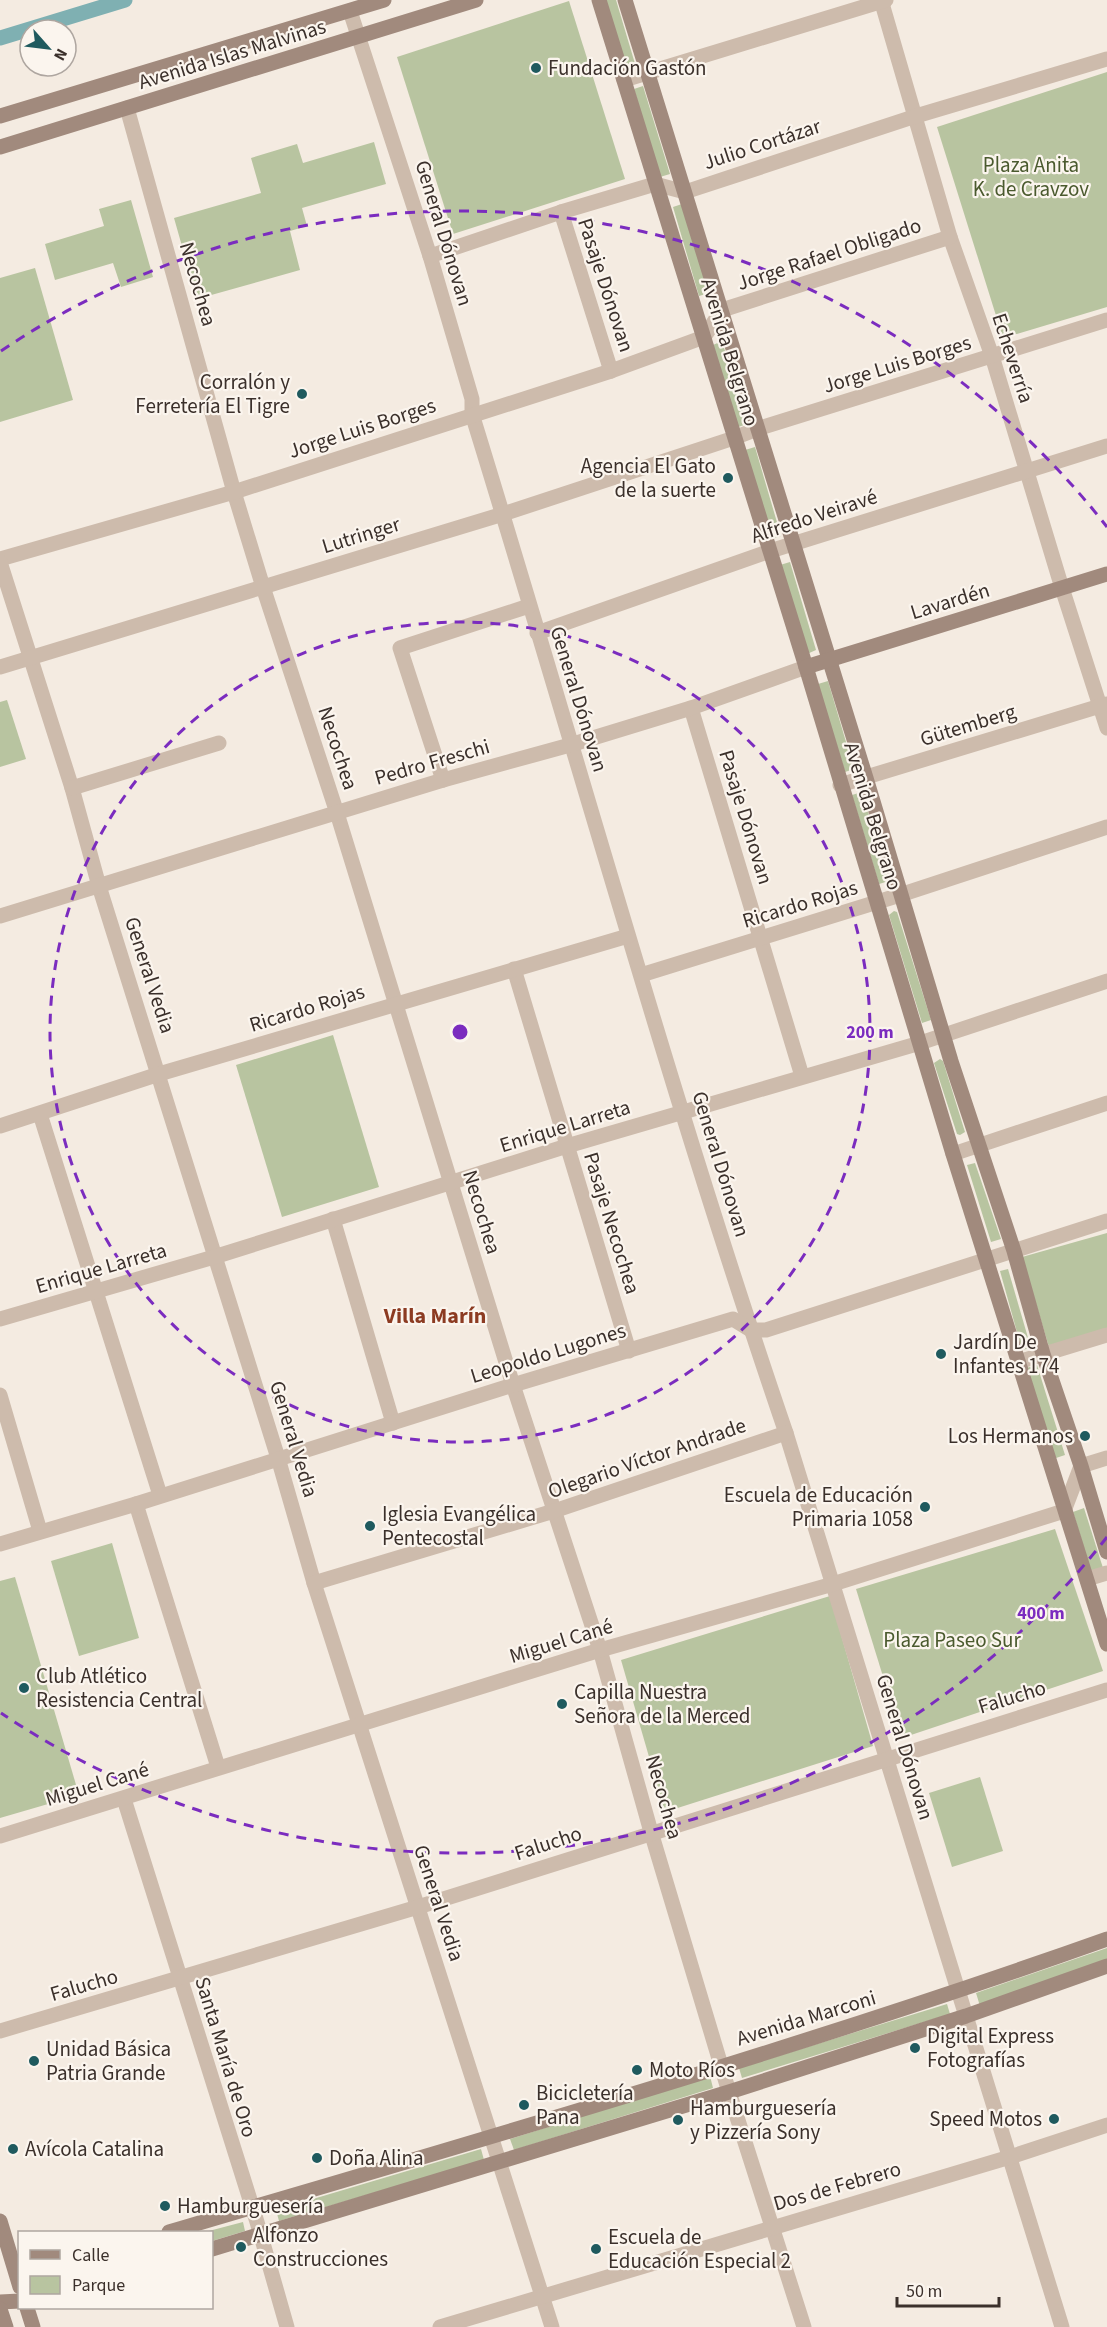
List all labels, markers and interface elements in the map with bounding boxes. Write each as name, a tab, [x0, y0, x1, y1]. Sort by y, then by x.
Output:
street label: Avenida Islas Malvinas	[134, 11, 330, 97]
north arrow	[18, 18, 78, 78]
text: N	[48, 45, 73, 64]
place label: Fundación Gastón	[548, 53, 707, 83]
marker: Fundación Gastón	[529, 61, 543, 75]
street label: Julio Cortázar	[699, 111, 825, 177]
park label: Plaza Anita K. de Cravzov	[973, 150, 1089, 204]
street label: General Dónovan	[408, 157, 480, 309]
street label: Jorge Rafael Obligado	[733, 210, 925, 298]
street label: Pasaje Dónovan	[570, 214, 642, 356]
street label: Necochea	[172, 238, 224, 330]
street label: Avenida Belgrano	[693, 274, 767, 430]
street label: Echeverría	[984, 309, 1042, 407]
street label: Jorge Luis Borges	[819, 327, 975, 401]
place label: Corralón y Ferretería El Tigre	[135, 367, 290, 421]
marker: Corralón y Ferretería El Tigre	[295, 387, 309, 401]
street label: Jorge Luis Borges	[284, 390, 440, 466]
place label: Agencia El Gato de la suerte	[581, 451, 716, 505]
marker: Agencia El Gato de la suerte	[721, 471, 735, 485]
street label: Alfredo Veiravé	[747, 481, 881, 551]
street label: Lutringer	[318, 509, 405, 561]
street label: Lavardén	[907, 575, 993, 627]
street label: General Dónovan	[543, 623, 615, 775]
street label: Gütemberg	[916, 696, 1020, 754]
street label: Necochea	[310, 702, 366, 794]
street label: Pedro Freschi	[371, 731, 493, 793]
street label: Avenida Belgrano	[836, 738, 910, 894]
street label: Pasaje Dónovan	[711, 746, 781, 888]
street label: Ricardo Rojas	[739, 872, 862, 936]
street label: General Vedia	[117, 913, 183, 1037]
street label: Ricardo Rojas	[246, 976, 369, 1040]
text: 200 m	[846, 1020, 894, 1045]
centre of rings	[450, 1022, 470, 1042]
street label: General Dónovan	[685, 1088, 757, 1240]
street label: Enrique Larreta	[496, 1092, 634, 1160]
street label: Pasaje Necochea	[576, 1148, 648, 1298]
street label: Necochea	[455, 1166, 509, 1258]
street label: Enrique Larreta	[32, 1235, 170, 1301]
district label: Villa Marín	[383, 1300, 486, 1332]
street label: Leopoldo Lugones	[467, 1315, 630, 1391]
place label: Jardín De Infantes 174	[953, 1327, 1059, 1381]
marker: Jardín De Infantes 174	[934, 1347, 948, 1361]
street label: General Vedia	[262, 1377, 326, 1501]
street label: Olegario Víctor Andrade	[544, 1410, 750, 1506]
place label: Los Hermanos	[948, 1421, 1073, 1451]
marker: Los Hermanos	[1078, 1429, 1092, 1443]
place label: Escuela de Educación Primaria 1058	[724, 1480, 913, 1534]
place label: Iglesia Evangélica Pentecostal	[382, 1499, 536, 1553]
marker: Escuela de Educación Primaria 1058	[918, 1500, 932, 1514]
marker: Iglesia Evangélica Pentecostal	[363, 1519, 377, 1533]
text: 400 m	[1017, 1601, 1065, 1626]
street label: Miguel Cané	[506, 1611, 616, 1671]
park label: Plaza Paseo Sur	[883, 1625, 1021, 1655]
place label: Club Atlético Resistencia Central	[36, 1661, 202, 1715]
street label: General Dónovan	[869, 1671, 941, 1823]
street label: Falucho	[974, 1673, 1050, 1721]
place label: Capilla Nuestra Señora de la Merced	[574, 1677, 750, 1731]
marker: Club Atlético Resistencia Central	[17, 1681, 31, 1695]
marker: Capilla Nuestra Señora de la Merced	[555, 1697, 569, 1711]
street label: Necochea	[638, 1751, 690, 1843]
street label: Miguel Cané	[42, 1754, 152, 1814]
street label: Falucho	[510, 1818, 586, 1868]
street label: General Vedia	[406, 1841, 472, 1965]
street label: Falucho	[46, 1961, 122, 2009]
street label: Santa María de Oro	[187, 1973, 265, 2141]
street label: Avenida Marconi	[732, 1983, 880, 2053]
place label: Digital Express Fotografías	[927, 2021, 1054, 2075]
place label: Unidad Básica Patria Grande	[46, 2034, 171, 2088]
marker: Digital Express Fotografías	[908, 2041, 922, 2055]
marker: Unidad Básica Patria Grande	[27, 2054, 41, 2068]
place label: Moto Ríos	[649, 2055, 735, 2085]
marker: Moto Ríos	[630, 2063, 644, 2077]
place label: Bicicletería Pana	[536, 2078, 634, 2132]
place label: Hamburguesería y Pizzería Sony	[690, 2093, 836, 2147]
marker: Bicicletería Pana	[517, 2098, 531, 2112]
place label: Speed Motos	[929, 2104, 1042, 2134]
marker: Speed Motos	[1047, 2112, 1061, 2126]
marker: Hamburguesería y Pizzería Sony	[671, 2113, 685, 2127]
place label: Avícola Catalina	[25, 2134, 164, 2164]
marker: Avícola Catalina	[6, 2142, 20, 2156]
place label: Doña Alina	[329, 2143, 424, 2173]
marker: Doña Alina	[310, 2151, 324, 2165]
street label: Dos de Febrero	[770, 2153, 904, 2219]
place label: Hamburguesería	[177, 2191, 323, 2221]
marker: Hamburguesería	[158, 2199, 172, 2213]
place label: Alfonzo Construcciones	[253, 2220, 388, 2274]
place label: Escuela de Educación Especial 2	[608, 2222, 791, 2276]
legend	[18, 2231, 213, 2309]
marker: Alfonzo Construcciones	[234, 2240, 248, 2254]
marker: Escuela de Educación Especial 2	[589, 2242, 603, 2256]
text: Calle	[72, 2243, 110, 2268]
scale bar	[897, 2270, 999, 2308]
text: Parque	[72, 2273, 125, 2298]
text: 50 m	[906, 2279, 942, 2304]

